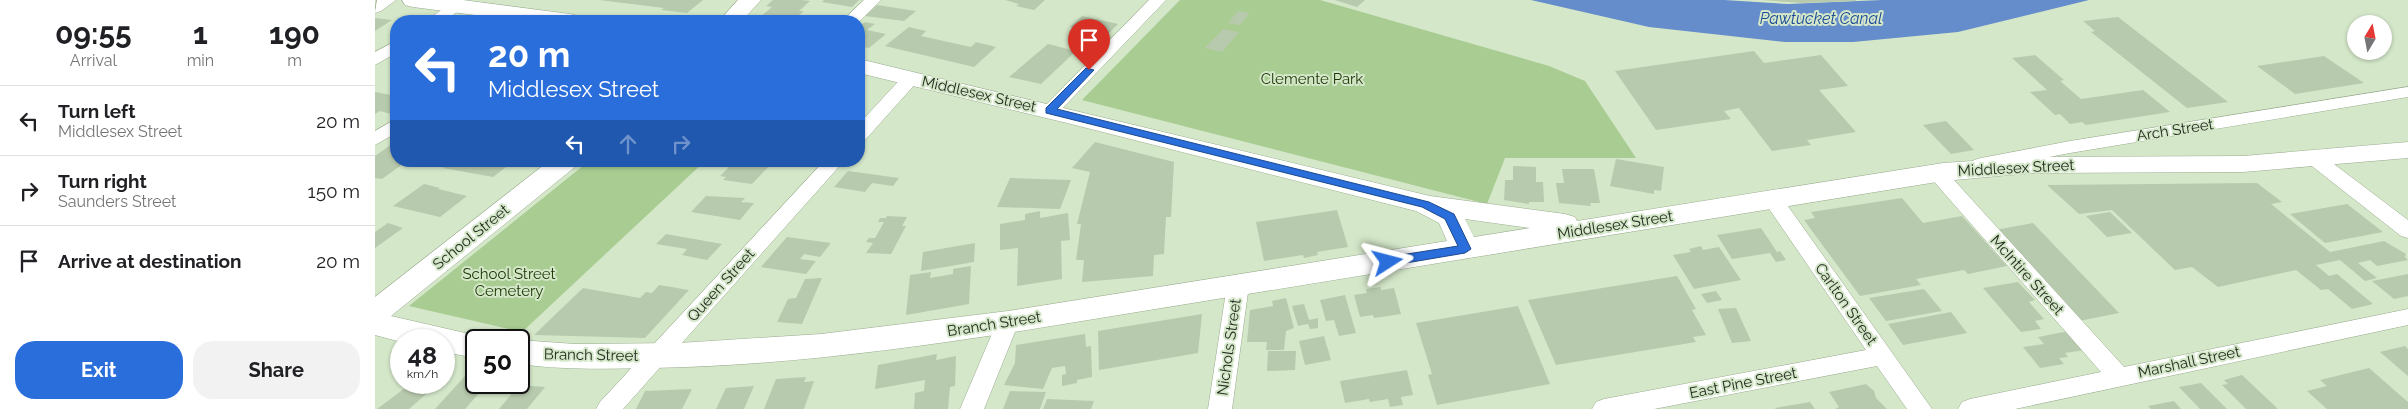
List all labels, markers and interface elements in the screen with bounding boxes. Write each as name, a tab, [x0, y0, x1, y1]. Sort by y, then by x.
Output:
water label: Pawtucket Canal	[1760, 9, 1882, 28]
north arrow	[2347, 15, 2393, 60]
map controls	[2347, 15, 2392, 60]
text: 09:55	[55, 16, 132, 51]
text: 1	[193, 16, 208, 51]
text: 190	[269, 16, 320, 51]
pin	[1068, 19, 1110, 70]
icon: arrive	[1075, 26, 1103, 54]
text: 20 m	[488, 34, 570, 75]
icon: left	[405, 35, 470, 100]
text: Arrival	[70, 51, 117, 70]
text: min	[187, 51, 214, 70]
text: m	[287, 51, 302, 70]
park label: Clemente Park	[1261, 70, 1363, 88]
street label: Middlesex Street	[920, 72, 1038, 116]
text: Middlesex Street	[488, 76, 659, 102]
text: Turn left	[58, 100, 135, 122]
icon: left	[15, 107, 43, 135]
text: 20 m	[316, 110, 360, 132]
street label: Arch Street	[2135, 115, 2215, 145]
text: Middlesex Street	[58, 122, 182, 141]
icon: left	[561, 130, 589, 158]
icon: ahead	[614, 130, 642, 158]
icon: right	[667, 130, 695, 158]
street label: Middlesex Street	[1957, 156, 2075, 180]
text: Turn right	[58, 170, 147, 192]
icon: right	[15, 177, 43, 205]
text: 150 m	[308, 180, 360, 202]
text: Saunders Street	[58, 192, 176, 211]
street label: School Street	[429, 201, 513, 273]
street label: Middlesex Street	[1556, 207, 1674, 243]
street label: McIntire Street	[1986, 231, 2068, 319]
position arrow	[1361, 235, 1413, 287]
street label: Queen Street	[684, 245, 758, 325]
icon: arrive	[15, 247, 43, 275]
text: Arrive at destination	[58, 250, 242, 272]
text: 20 m	[316, 250, 360, 272]
street label: Carlton Street	[1811, 260, 1881, 348]
park label: School Street Cemetery	[463, 265, 555, 300]
street label: Nichols Street	[1213, 297, 1245, 397]
street label: Branch Street	[946, 308, 1042, 340]
speed limit sign: 50	[465, 329, 530, 394]
text: 48	[408, 340, 437, 370]
button: Exit	[15, 341, 183, 399]
button: Share	[193, 341, 360, 399]
street label: Marshall Street	[2136, 342, 2242, 382]
street label: Branch Street	[544, 345, 638, 365]
street label: East Pine Street	[1688, 364, 1798, 402]
text: km/h	[407, 367, 438, 381]

